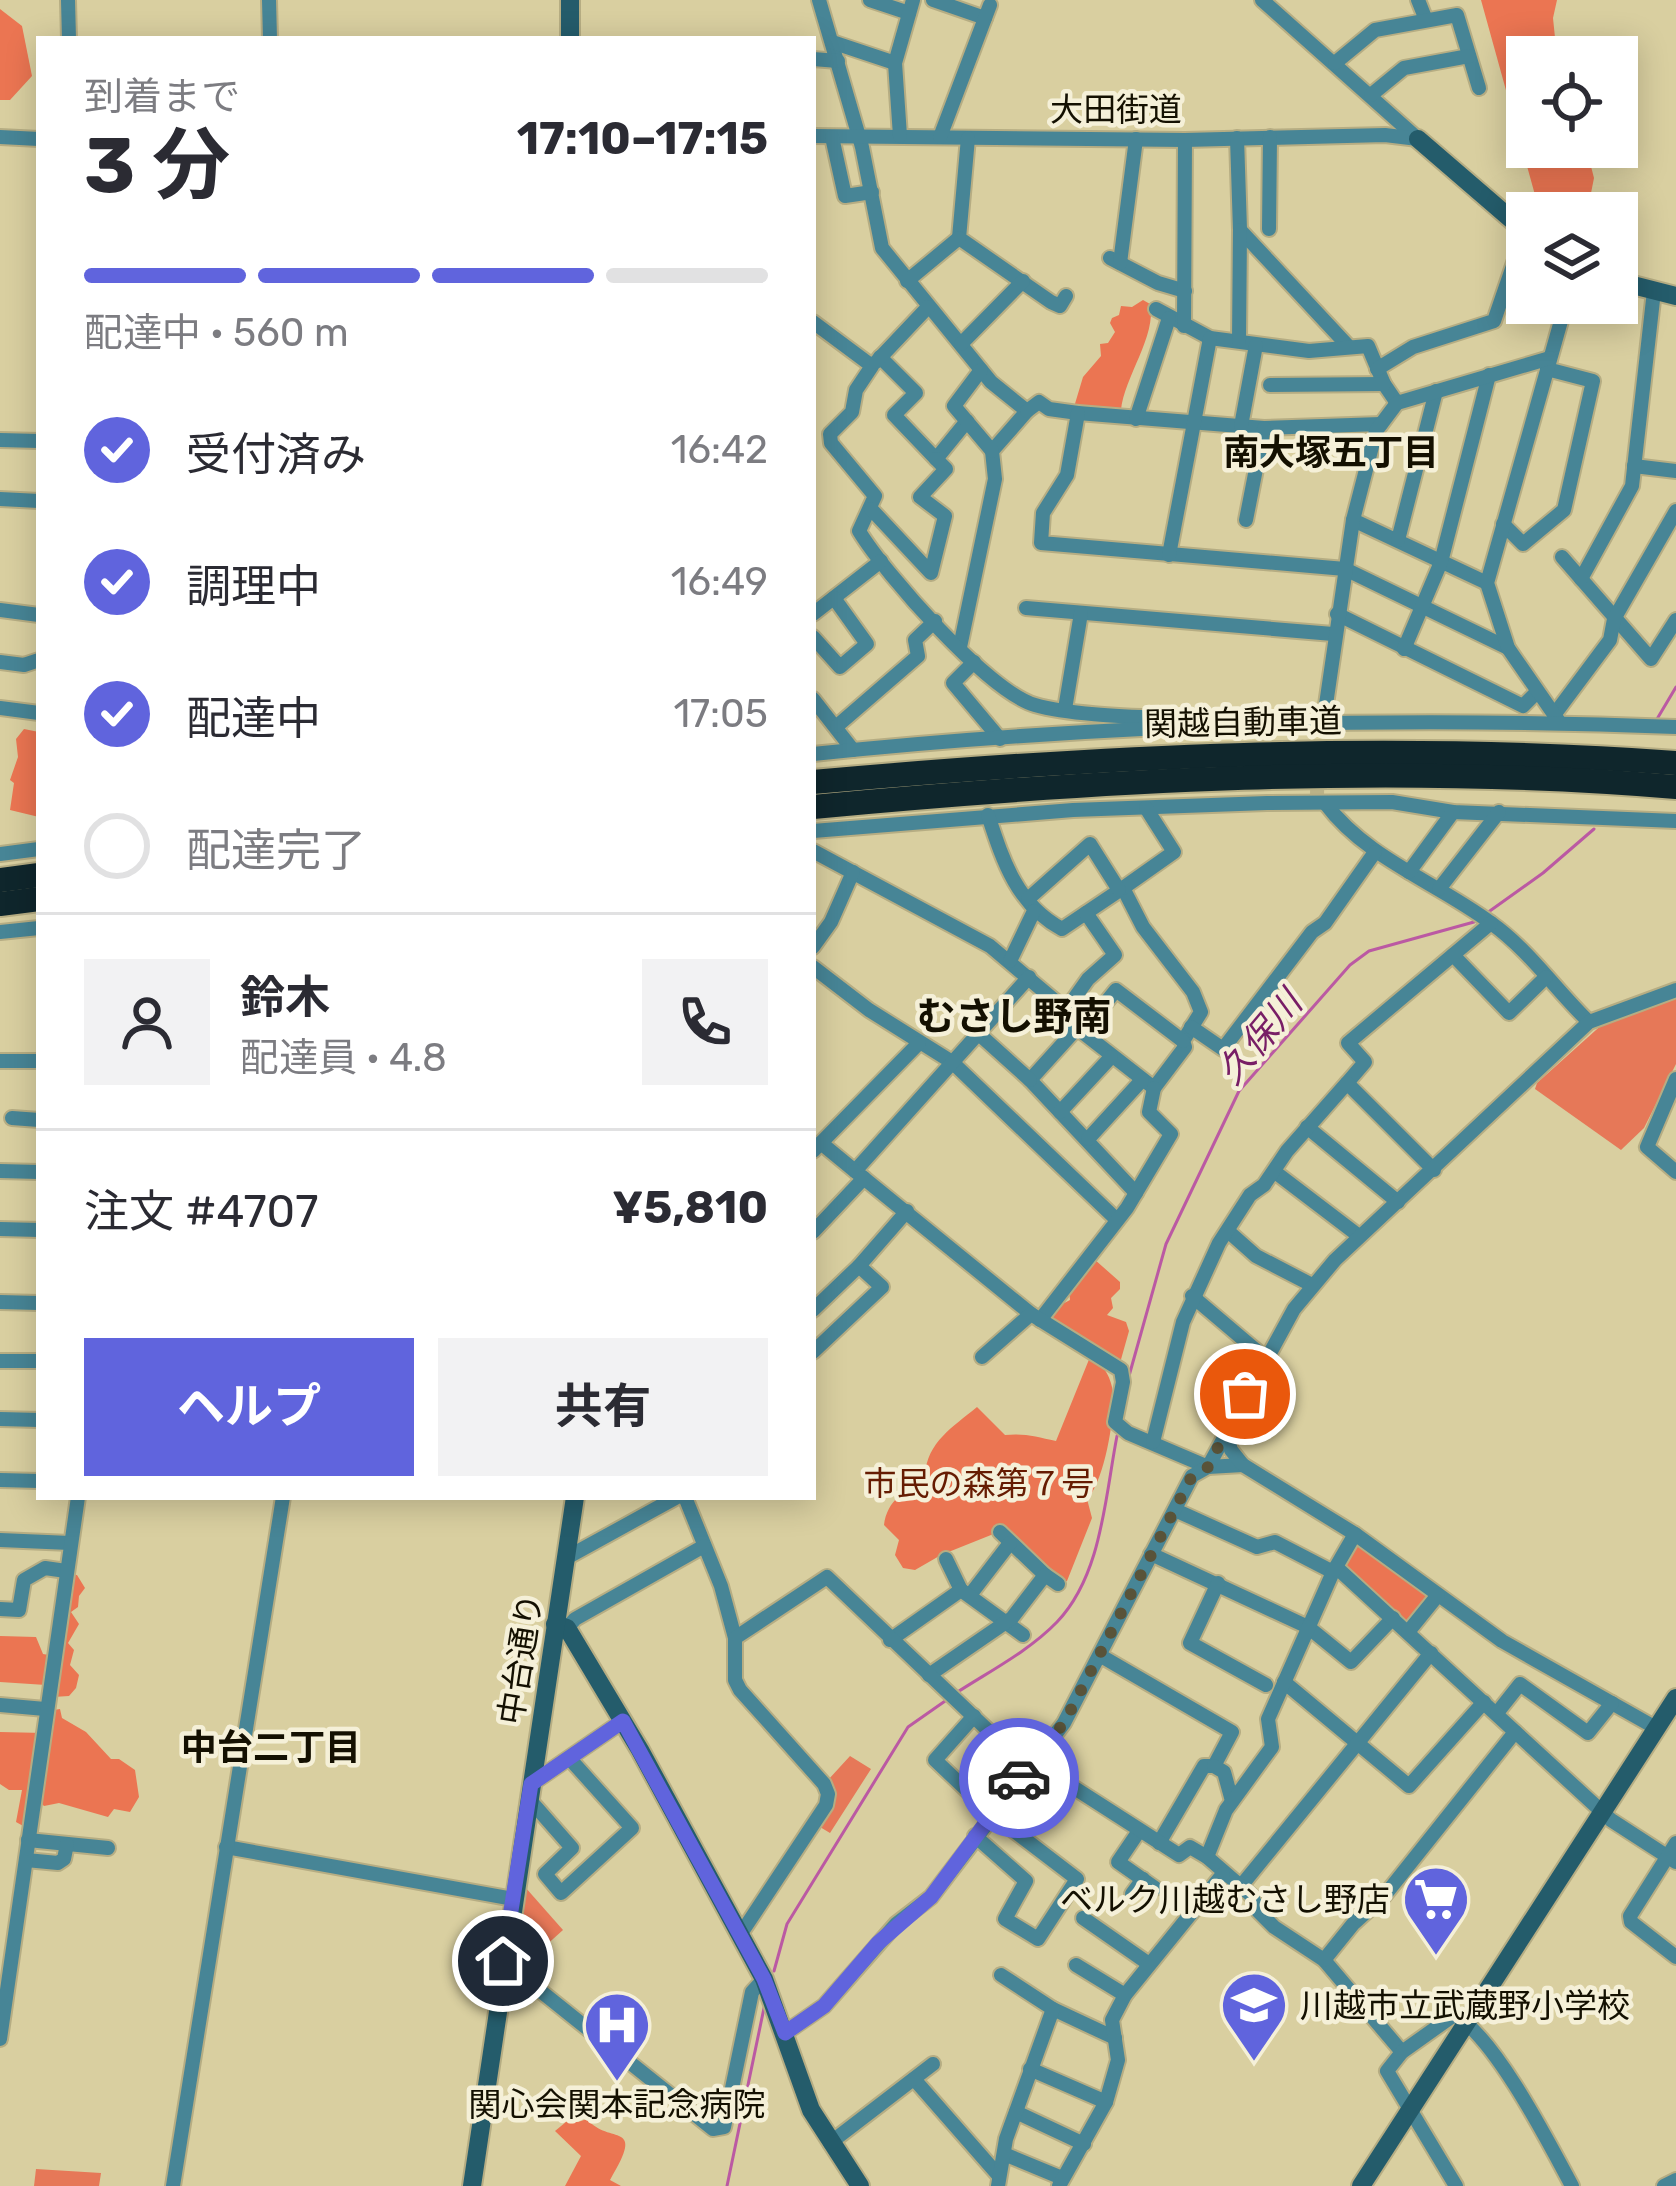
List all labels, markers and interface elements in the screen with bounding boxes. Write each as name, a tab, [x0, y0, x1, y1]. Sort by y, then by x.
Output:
map controls	[1506, 36, 1638, 324]
button: locate	[1506, 36, 1638, 168]
text: 到着まで	[84, 74, 240, 120]
street label: 大田街道	[1050, 90, 1182, 129]
text: 17:10–17:15	[517, 112, 768, 165]
text: 3 分	[84, 119, 230, 212]
button: layers	[1506, 192, 1638, 324]
text: 配達中 · 560 m	[84, 310, 349, 356]
icon: check	[84, 417, 150, 483]
text: 16:42	[671, 427, 768, 473]
text: 受付済み	[186, 428, 366, 481]
district label: 南大塚五丁目	[1223, 431, 1439, 474]
icon: check	[84, 549, 150, 615]
text: 16:49	[671, 559, 768, 605]
text: 調理中	[186, 560, 321, 613]
icon: check	[84, 681, 150, 747]
text: 17:05	[673, 691, 768, 737]
text: 配達中	[186, 692, 321, 745]
street label: 関越自動車道	[1144, 701, 1342, 744]
text: 配達完了	[186, 824, 366, 877]
button: person	[84, 959, 210, 1085]
button: phone	[642, 959, 768, 1085]
text: 鈴木	[240, 971, 330, 1024]
water label: 久保川	[1208, 979, 1313, 1093]
district label: むさし野南	[916, 994, 1112, 1040]
text: 配達員 · 4.8	[240, 1035, 447, 1081]
text: ¥5,810	[612, 1181, 768, 1234]
text: 注文 #4707	[84, 1185, 318, 1238]
button: ヘルプ	[84, 1338, 414, 1476]
button: 共有	[438, 1338, 768, 1476]
pin	[1194, 1343, 1296, 1445]
icon: bag	[1212, 1361, 1278, 1427]
park label: 市民の森第７号	[864, 1464, 1095, 1503]
street label: 中台通り	[491, 1591, 550, 1727]
courier	[959, 1718, 1079, 1838]
district label: 中台二丁目	[181, 1726, 361, 1769]
icon: car	[986, 1745, 1052, 1811]
supermarket icon: ベルク川越むさし野店	[1401, 1864, 1471, 1958]
place label: ベルク川越むさし野店	[1060, 1880, 1390, 1919]
pin	[452, 1910, 554, 2012]
icon: home	[470, 1928, 536, 1994]
school or university icon: 川越市立武蔵野小学校	[1219, 1970, 1289, 2064]
place label: 川越市立武蔵野小学校	[1300, 1986, 1630, 2025]
hospital icon: 関心会関本記念病院	[582, 1990, 652, 2084]
place label: 関心会関本記念病院	[469, 2085, 766, 2124]

